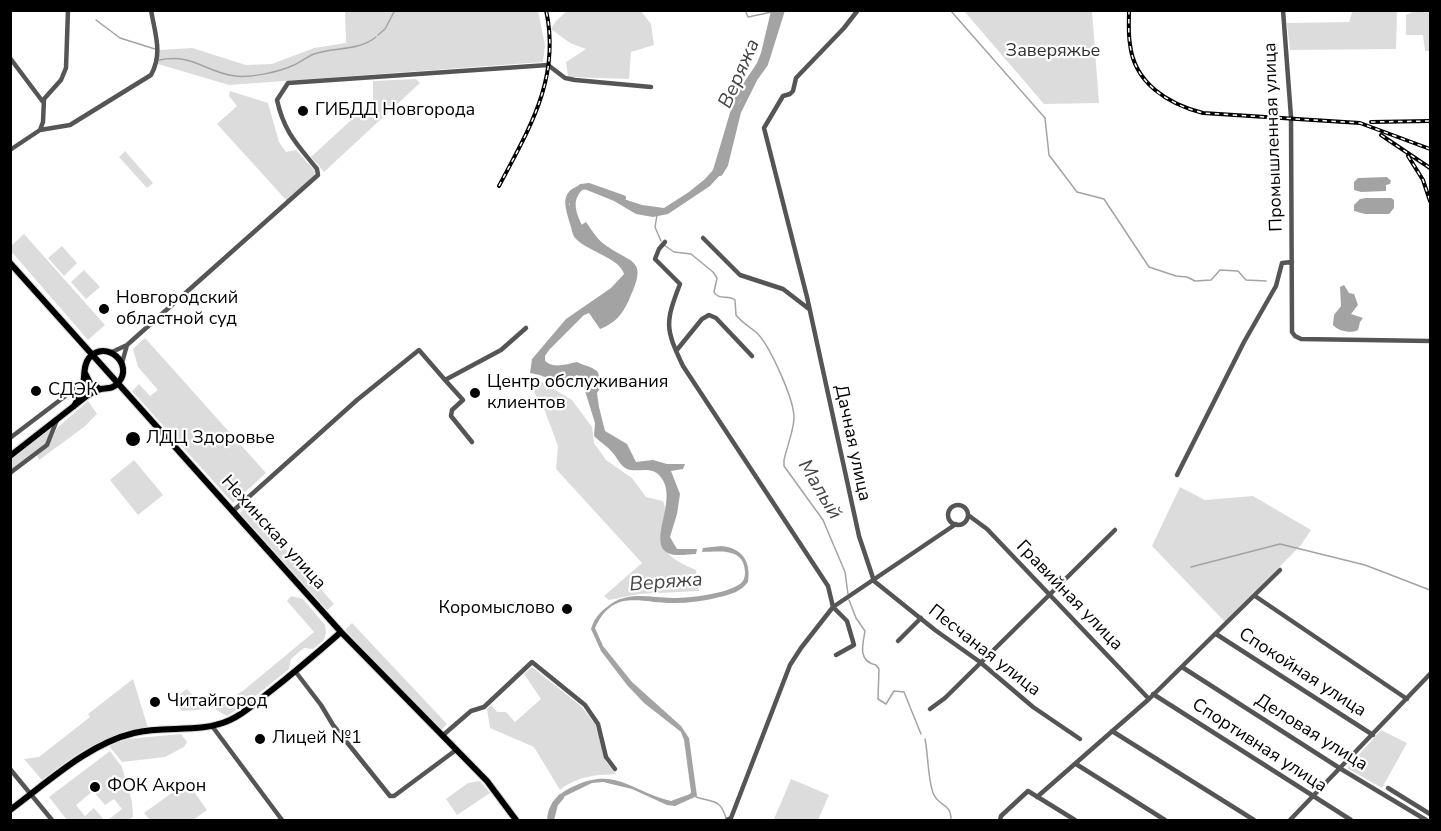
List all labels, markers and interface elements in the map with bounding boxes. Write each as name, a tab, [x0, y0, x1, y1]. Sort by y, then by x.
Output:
water label: Веряжа	[714, 36, 766, 112]
park label: Заверяжье	[1006, 41, 1100, 63]
street label: Промышленная улица	[1260, 42, 1288, 232]
place label: ГИБДД Новгорода	[315, 100, 475, 122]
marker: ГИБДД Новгорода	[296, 104, 310, 118]
place label: Новгородский областной суд	[116, 288, 238, 330]
marker: Новгородский областной суд	[97, 302, 111, 316]
place label: Центр обслуживания клиентов	[487, 372, 668, 415]
place label: СДЭК	[48, 380, 98, 402]
street label: Дачная улица	[829, 383, 875, 503]
marker: СДЭК	[29, 384, 43, 398]
marker: Центр обслуживания клиентов	[468, 386, 482, 400]
place label: ЛДЦ Здоровье	[146, 428, 275, 450]
marker: ЛДЦ Здоровье	[124, 430, 142, 448]
water label: Малый	[792, 456, 846, 524]
street label: Нехинская улица	[216, 471, 330, 595]
street label: Гравийная улица	[1011, 537, 1127, 655]
water label: Веряжа	[629, 568, 703, 598]
place label: Коромыслово	[438, 598, 555, 620]
street label: Песчаная улица	[924, 601, 1044, 701]
marker: Коромыслово	[560, 602, 574, 616]
street label: Спокойная улица	[1234, 624, 1370, 722]
street label: Деловая улица	[1251, 690, 1371, 776]
place label: Читайгород	[167, 691, 267, 713]
street label: Спортивная улица	[1187, 694, 1331, 798]
marker: Читайгород	[148, 695, 162, 709]
place label: Лицей №1	[272, 728, 362, 750]
marker: Лицей №1	[253, 732, 267, 746]
place label: ФОК Акрон	[107, 776, 206, 798]
marker: ФОК Акрон	[88, 780, 102, 794]

